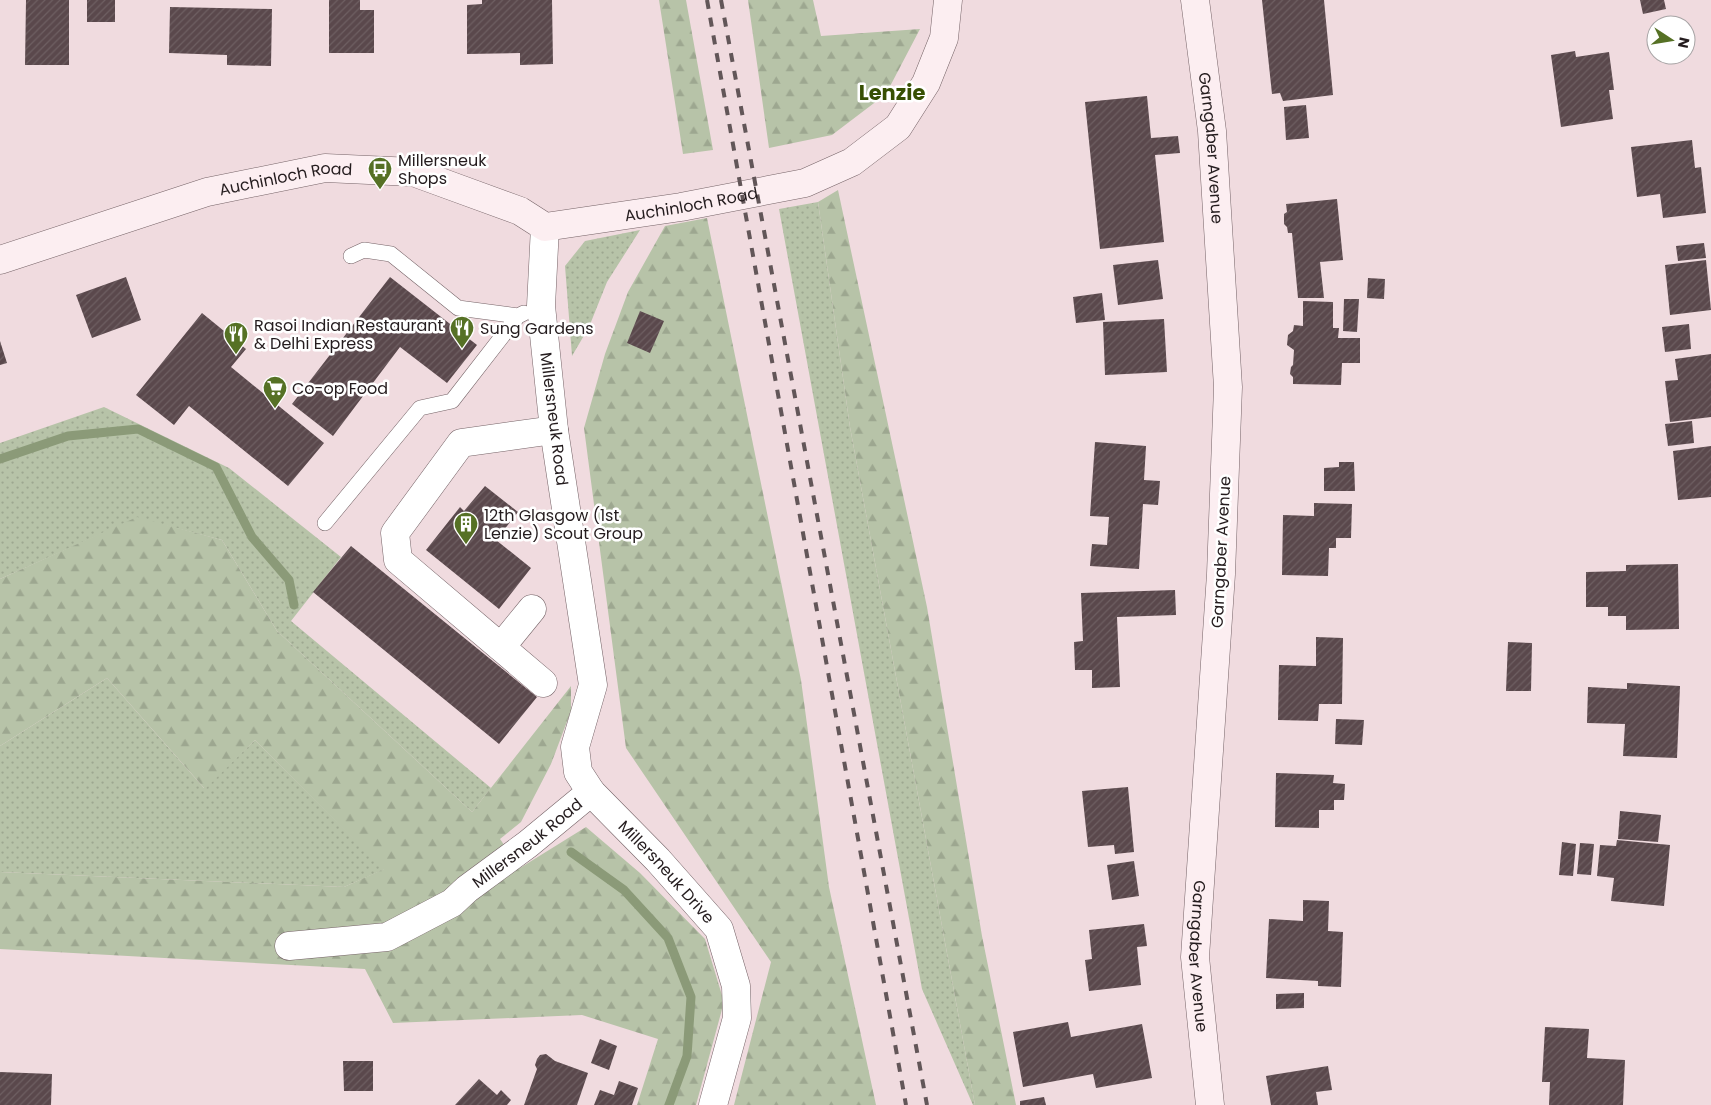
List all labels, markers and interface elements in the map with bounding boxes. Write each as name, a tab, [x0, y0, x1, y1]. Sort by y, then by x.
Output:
north arrow	[1646, 15, 1696, 65]
text: N	[1673, 35, 1695, 50]
street label: Garngaber Avenue	[1193, 71, 1229, 225]
district label: Lenzie	[859, 78, 925, 107]
place label: Millersneuk Shops	[398, 149, 487, 190]
street label: Auchinloch Road	[217, 156, 353, 201]
bus stop icon: Millersneuk Shops	[367, 156, 393, 190]
street label: Auchinloch Road	[623, 181, 760, 227]
place label: Rasoi Indian Restaurant & Delhi Express	[254, 314, 444, 355]
restaurant icon: Sung Gardens	[449, 315, 475, 349]
place label: Sung Gardens	[480, 317, 594, 340]
restaurant icon: Rasoi Indian Restaurant & Delhi Express	[223, 321, 249, 355]
street label: Millersneuk Road	[534, 351, 574, 487]
supermarket icon: Co-op Food	[262, 375, 288, 409]
place label: Co-op Food	[292, 377, 388, 400]
street label: Garngaber Avenue	[1206, 475, 1236, 629]
place label: 12th Glasgow (1st Lenzie) Scout Group	[484, 504, 643, 545]
building icon: 12th Glasgow (1st Lenzie) Scout Group	[453, 511, 479, 545]
street label: Millersneuk Road	[467, 792, 587, 893]
street label: Millersneuk Drive	[613, 815, 720, 928]
street label: Garngaber Avenue	[1183, 880, 1214, 1033]

